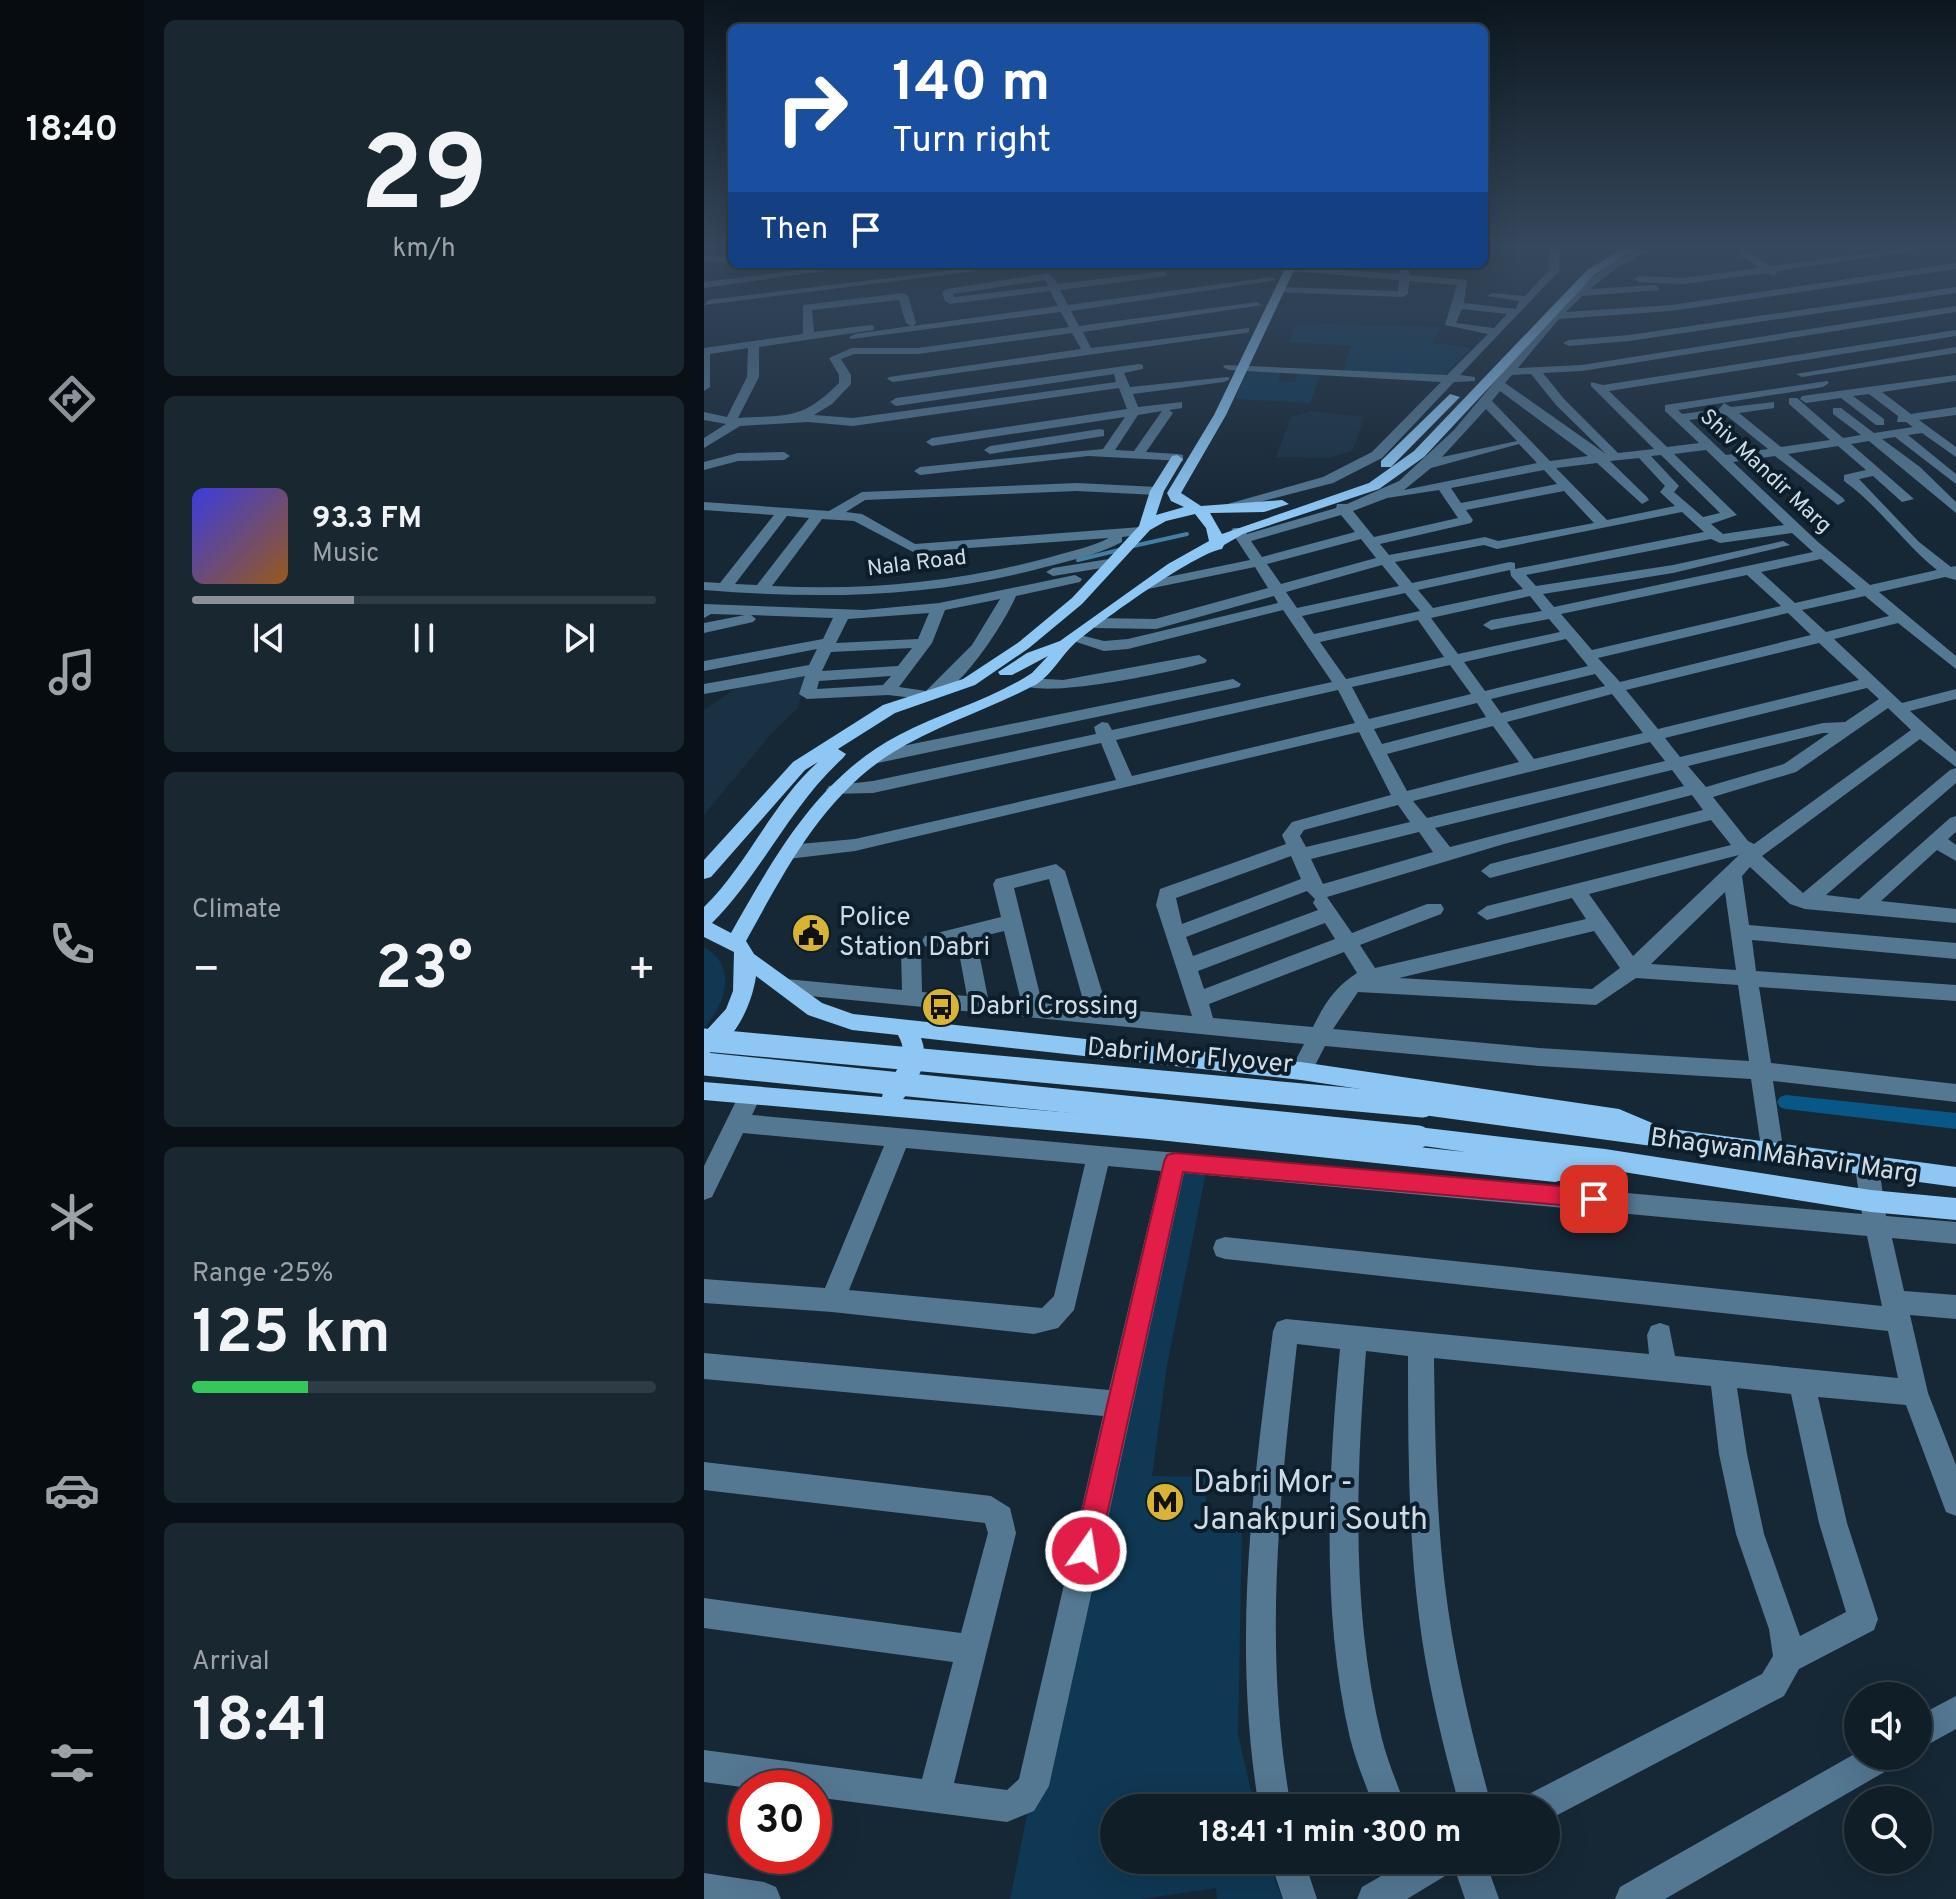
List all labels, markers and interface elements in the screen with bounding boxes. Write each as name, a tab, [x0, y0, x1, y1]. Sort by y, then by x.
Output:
text: 140 m	[892, 50, 1050, 120]
icon: right	[760, 56, 864, 160]
text: 18:40	[26, 108, 118, 154]
text: 29	[360, 115, 488, 247]
text: Turn right	[892, 119, 1051, 165]
icon: arrive	[844, 208, 888, 252]
text: Then	[760, 212, 828, 249]
text: km/h	[392, 233, 456, 266]
icon: directions	[44, 371, 100, 427]
street label: Shiv Mandir Marg	[1694, 404, 1836, 540]
text: 93.3 FM	[312, 501, 422, 538]
text: Music	[312, 538, 379, 571]
street label: Nala Road	[866, 545, 968, 583]
icon: previous	[247, 616, 291, 660]
icon: pause	[402, 616, 446, 660]
icon: next	[557, 616, 601, 660]
icon: music	[44, 644, 100, 700]
text: Climate	[192, 894, 281, 927]
place label: Police Station Dabri	[839, 902, 990, 965]
public building icon: Police Station Dabri	[790, 912, 832, 954]
icon: phone	[44, 916, 100, 972]
text: 23°	[375, 934, 473, 1010]
text: −	[192, 944, 220, 1000]
text: +	[628, 944, 656, 1000]
bus stop icon: Dabri Crossing	[920, 986, 962, 1028]
place label: Dabri Crossing	[969, 991, 1138, 1024]
street label: Dabri Mor Flyover	[1086, 1032, 1294, 1082]
street label: Bhagwan Mahavir Marg	[1648, 1122, 1920, 1192]
pin	[1560, 1165, 1628, 1233]
icon: arrive	[1572, 1177, 1616, 1221]
icon: climate	[44, 1189, 100, 1245]
text: Range · 25%	[192, 1258, 333, 1291]
text: 125 km	[192, 1298, 391, 1374]
icon: car	[44, 1462, 100, 1518]
place label: Dabri Mor - Janakpuri South	[1193, 1464, 1428, 1541]
metro station icon: Dabri Mor - Janakpuri South	[1144, 1481, 1186, 1523]
position arrow	[1044, 1509, 1128, 1593]
text: Arrival	[192, 1646, 270, 1679]
map controls	[1844, 1682, 1932, 1874]
button: sound	[1844, 1682, 1932, 1770]
text: 18:41	[192, 1686, 331, 1762]
icon: filters	[44, 1735, 100, 1791]
speed limit sign: 30	[728, 1770, 832, 1874]
button: search	[1844, 1786, 1932, 1874]
text: 18:41 · 1 min · 300 m	[1199, 1815, 1461, 1852]

